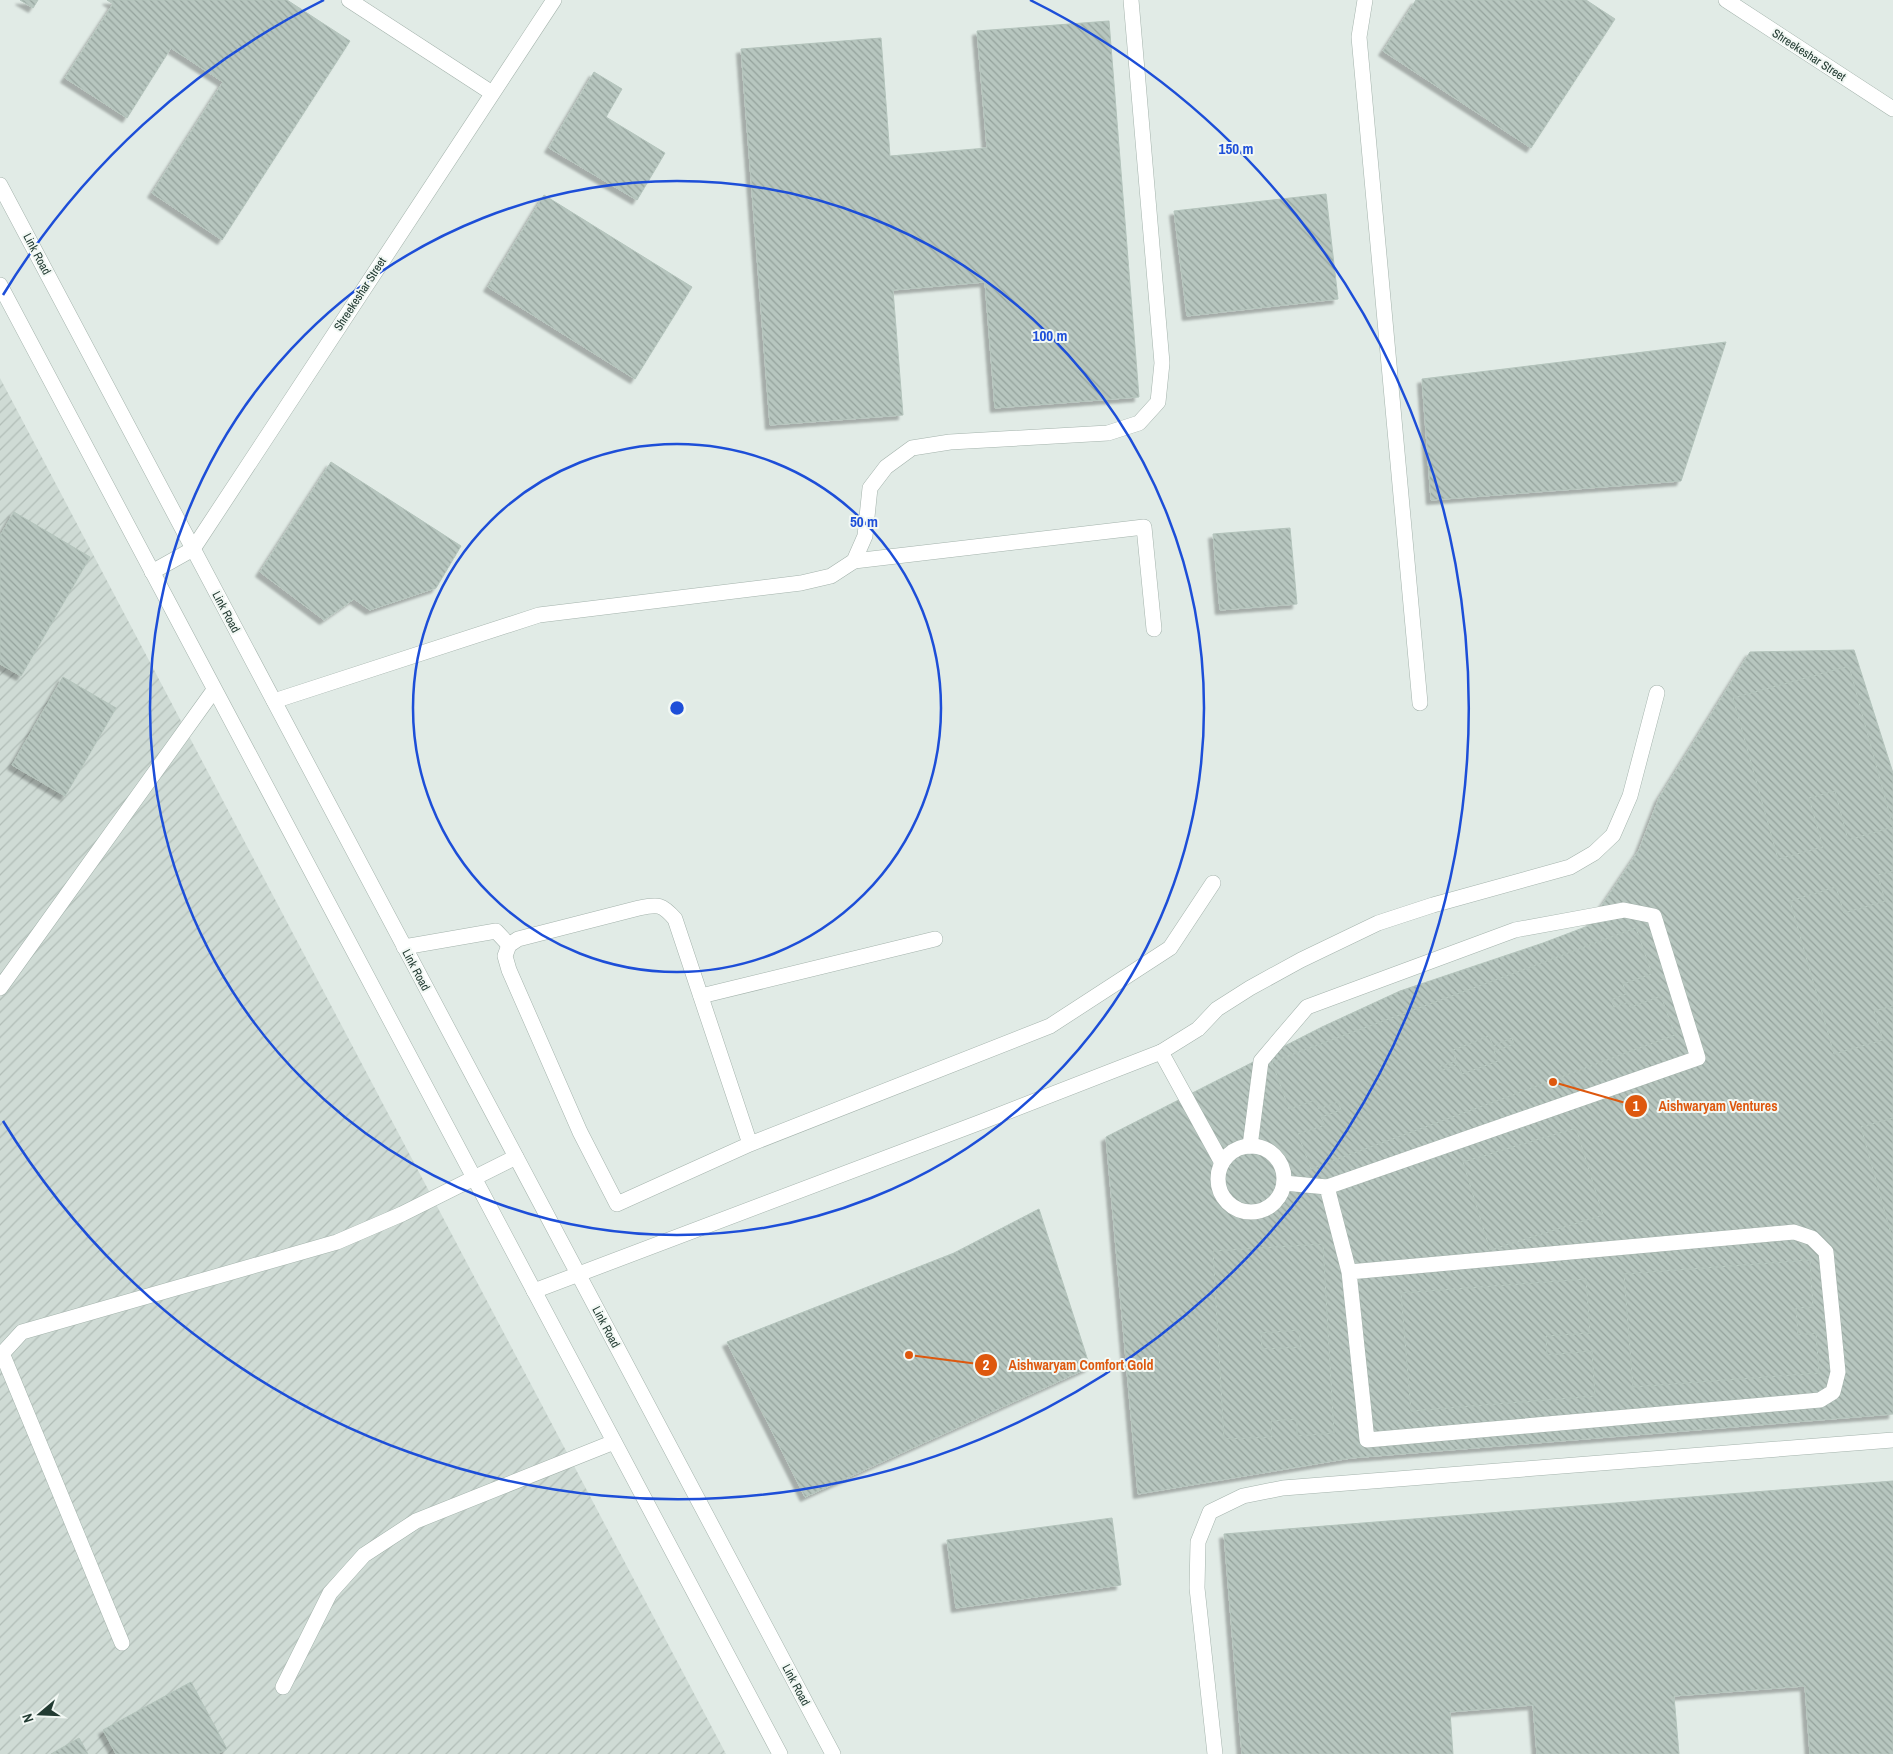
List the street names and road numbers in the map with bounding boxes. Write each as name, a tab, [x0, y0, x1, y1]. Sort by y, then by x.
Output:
street label: Shreekeshar Street	[1769, 25, 1849, 85]
street label: Link Road	[19, 230, 55, 278]
street label: Shreekeshar Street	[330, 254, 390, 334]
street label: Link Road	[208, 588, 244, 636]
street label: Link Road	[398, 946, 434, 994]
street label: Link Road	[588, 1303, 624, 1351]
street label: Link Road	[778, 1661, 814, 1709]

